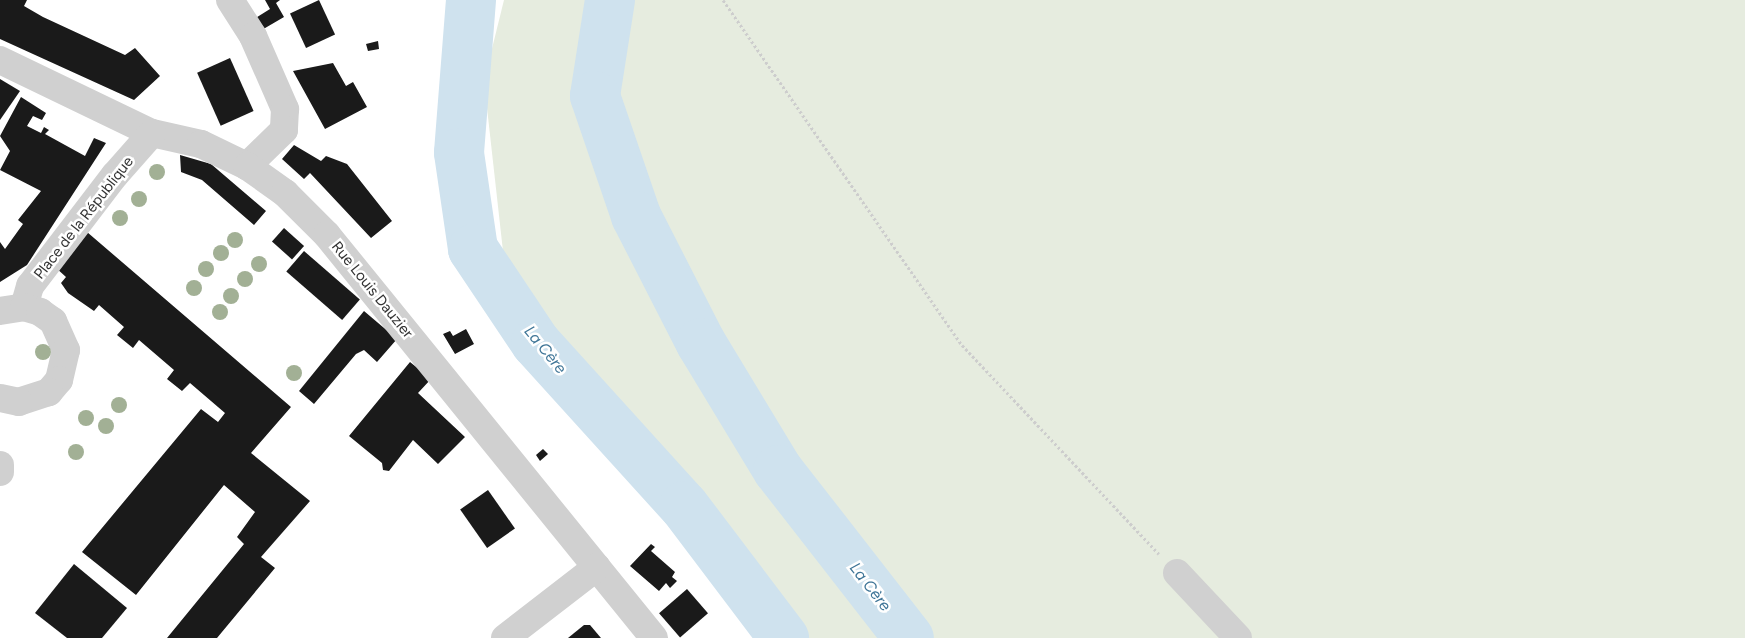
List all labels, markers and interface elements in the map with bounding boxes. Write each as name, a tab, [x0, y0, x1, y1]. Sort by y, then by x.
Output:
street label: Place de la République	[31, 153, 137, 283]
street label: Rue Louis Dauzier	[328, 238, 416, 342]
water label: La Cère	[520, 322, 570, 378]
water label: La Cère	[845, 559, 895, 615]

